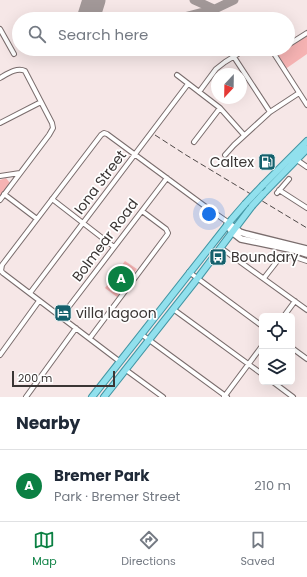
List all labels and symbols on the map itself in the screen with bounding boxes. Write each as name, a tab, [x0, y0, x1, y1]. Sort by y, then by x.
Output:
north arrow	[211, 68, 247, 104]
street label: Iona Street	[69, 146, 131, 218]
place label: Caltex	[210, 152, 254, 172]
fuel station icon: Caltex	[257, 152, 277, 172]
street label: Bolmear Road	[67, 194, 143, 286]
your location	[199, 204, 219, 224]
bus stop icon: Boundary	[208, 247, 228, 267]
place label: Boundary	[231, 247, 299, 267]
pin: A	[108, 264, 134, 294]
hotel icon: villa lagoon	[53, 303, 73, 323]
place label: villa lagoon	[76, 303, 157, 323]
scale bar	[12, 369, 115, 388]

